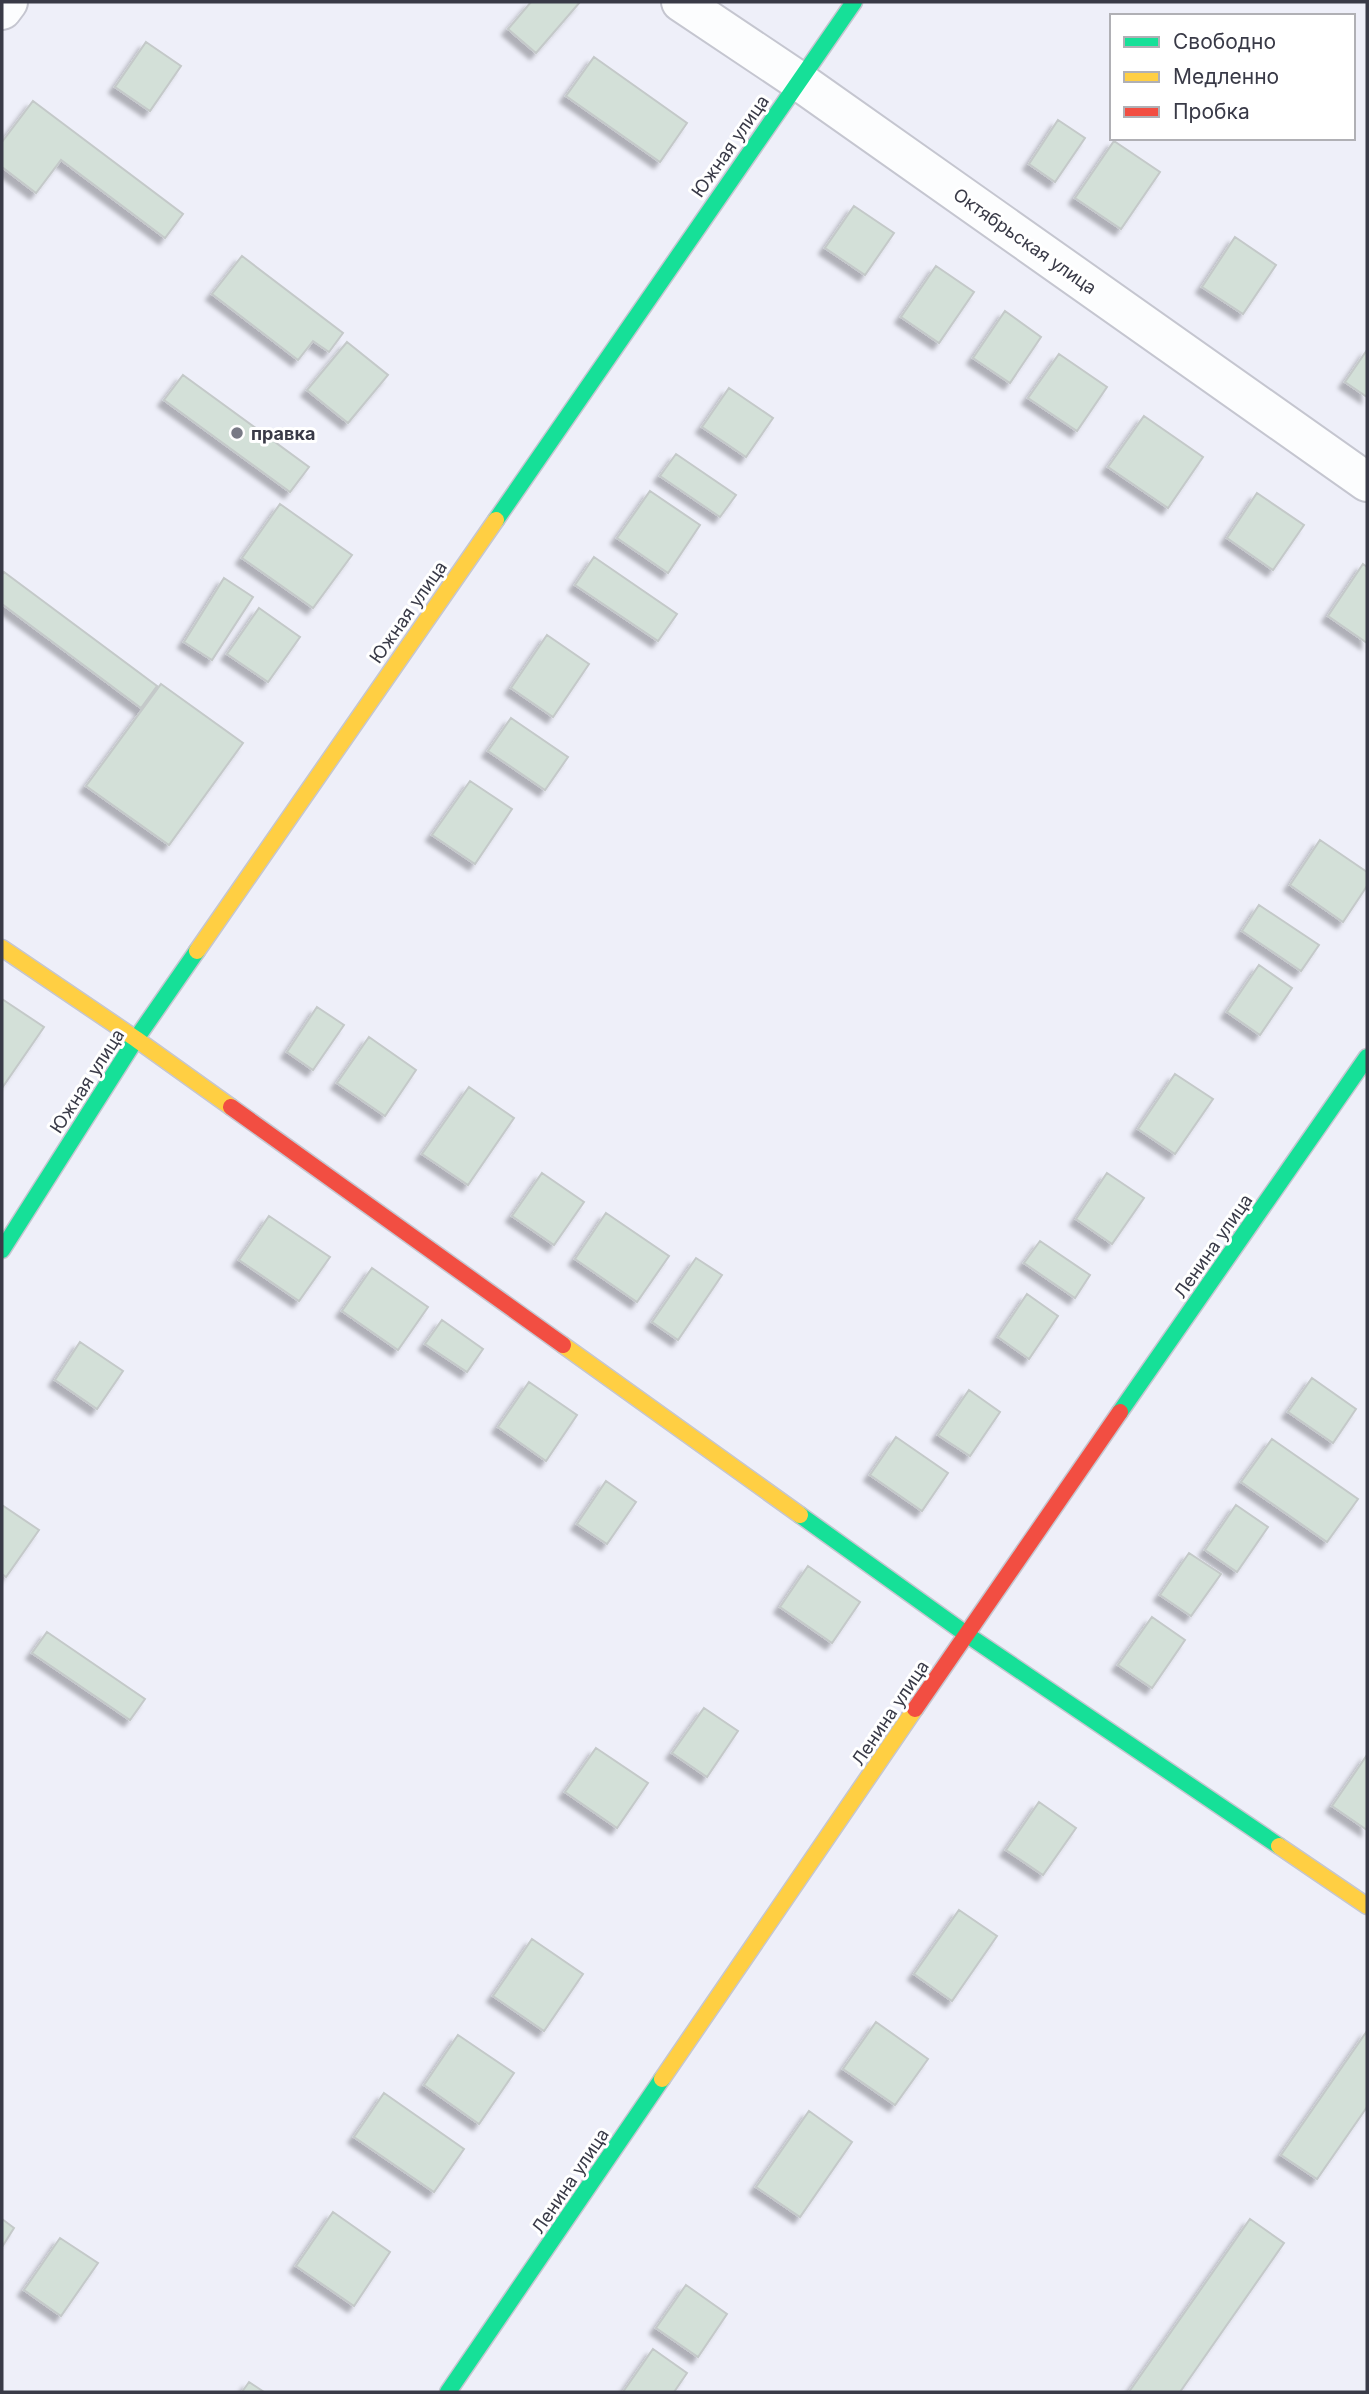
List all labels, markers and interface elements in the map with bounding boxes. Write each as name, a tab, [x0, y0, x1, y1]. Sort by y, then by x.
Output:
legend	[1110, 14, 1355, 140]
text: Свободно	[1173, 29, 1276, 54]
text: Медленно	[1173, 64, 1279, 89]
street label: Южная улица	[687, 91, 773, 201]
text: Пробка	[1173, 99, 1250, 124]
street label: Октябрьская улица	[949, 184, 1101, 298]
place label: правка	[251, 423, 315, 444]
marker: правка	[229, 425, 245, 441]
street label: Южная улица	[365, 557, 451, 667]
street label: Южная улица	[46, 1025, 128, 1137]
street label: Ленина улица	[1169, 1190, 1257, 1302]
street label: Ленина улица	[847, 1656, 933, 1770]
street label: Ленина улица	[527, 2124, 613, 2238]

